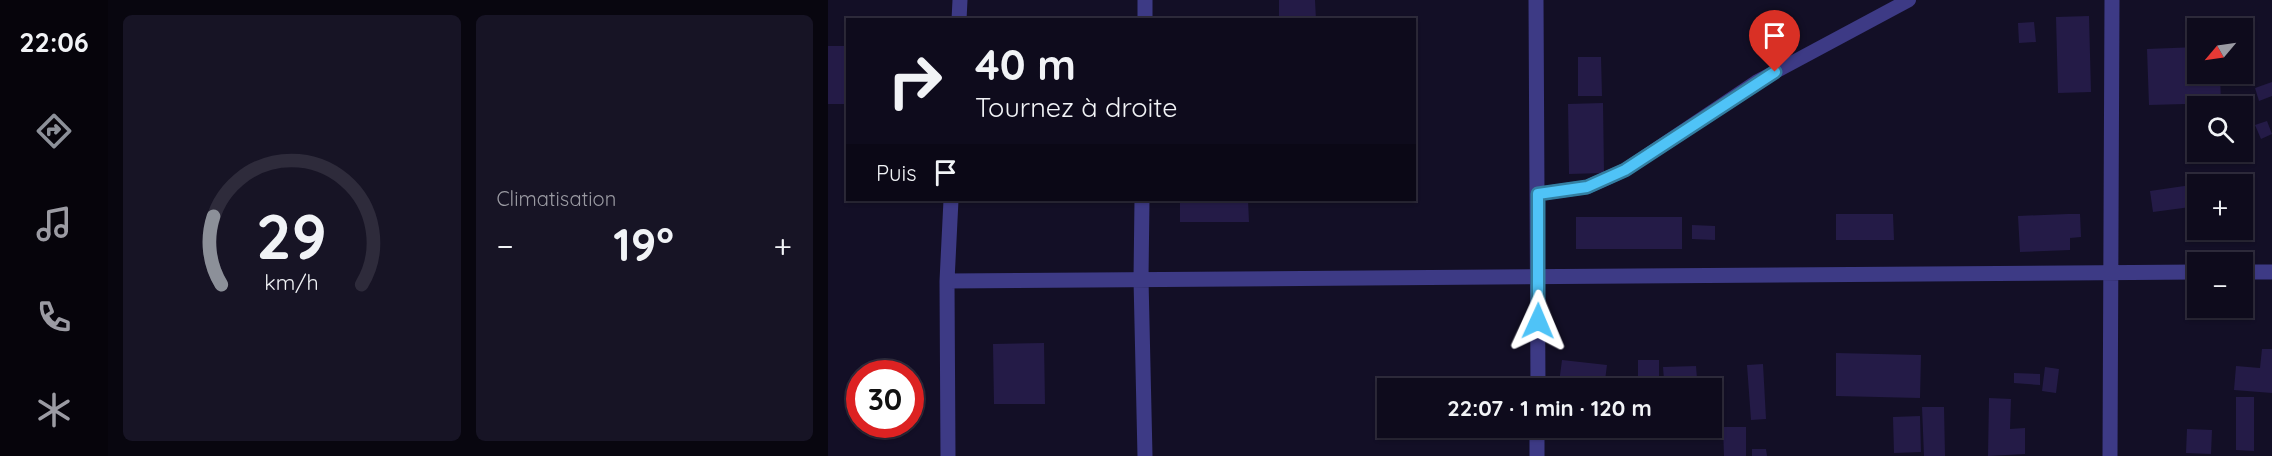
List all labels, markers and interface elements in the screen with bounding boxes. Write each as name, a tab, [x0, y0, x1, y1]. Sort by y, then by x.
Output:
pin	[1749, 10, 1800, 72]
north arrow	[2187, 18, 2253, 84]
map controls	[2187, 18, 2253, 318]
icon: arrive	[1758, 19, 1791, 52]
text: 22:06	[19, 25, 89, 59]
text: 40 m	[975, 38, 1076, 91]
icon: right	[876, 42, 954, 120]
text: Tournez à droite	[975, 90, 1178, 124]
button: search	[2187, 96, 2253, 162]
icon: directions	[33, 110, 75, 152]
icon: arrive	[929, 156, 962, 189]
text: Puis	[876, 159, 917, 187]
button: +	[2187, 174, 2253, 240]
text: Climatisation	[497, 186, 616, 211]
text: 29	[256, 197, 327, 275]
icon: music	[33, 203, 75, 245]
text: 19°	[613, 216, 674, 272]
text: −	[497, 225, 514, 266]
text: +	[773, 225, 792, 266]
button: −	[2187, 252, 2253, 318]
text: km/h	[265, 269, 319, 295]
position arrow	[1506, 289, 1570, 353]
icon: phone	[33, 296, 75, 338]
speed limit sign: 30	[846, 360, 924, 438]
icon: climate	[33, 389, 75, 431]
text: 22:07 · 1 min · 120 m	[1447, 394, 1652, 422]

